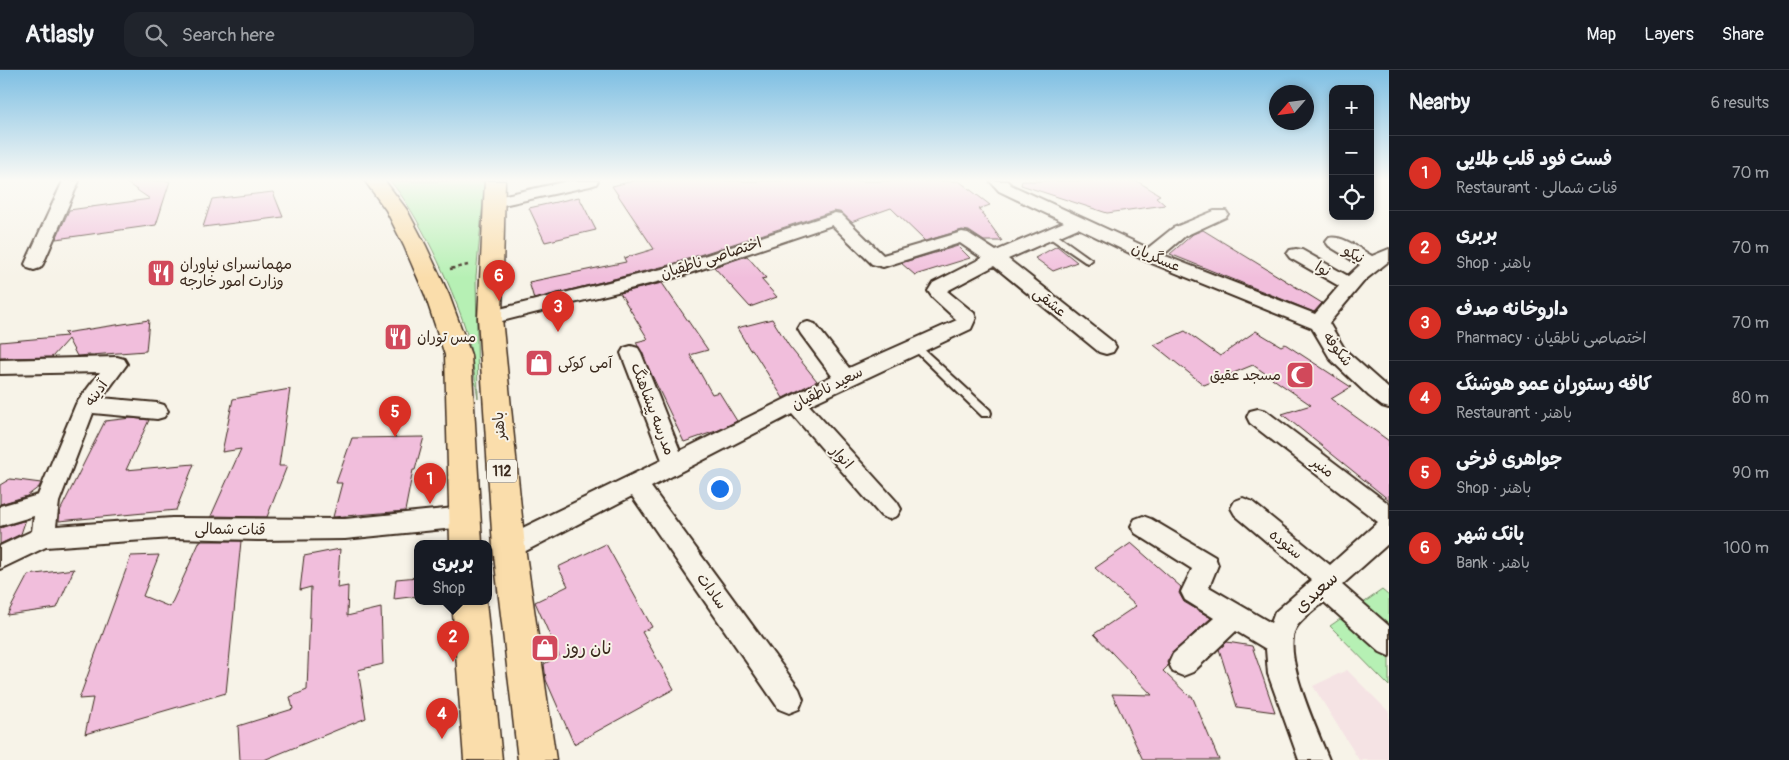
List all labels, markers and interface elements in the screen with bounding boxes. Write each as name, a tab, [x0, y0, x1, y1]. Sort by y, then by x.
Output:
search box	[124, 12, 474, 57]
text: Atlasly	[25, 20, 94, 49]
icon: search	[142, 21, 170, 49]
text: Search here	[182, 23, 275, 47]
text: Map	[1587, 23, 1616, 46]
text: Layers	[1644, 23, 1694, 46]
text: Share	[1722, 23, 1764, 46]
north arrow	[1269, 85, 1314, 130]
map controls	[1329, 85, 1374, 220]
button: +	[1329, 85, 1374, 130]
text: Nearby	[1409, 89, 1470, 116]
text: 6 results	[1711, 93, 1769, 113]
button: −	[1329, 130, 1374, 175]
text: فست فود قلب طلایی	[1456, 147, 1612, 171]
text: 1	[1422, 163, 1428, 183]
text: 70 m	[1732, 163, 1769, 183]
button: locate	[1329, 175, 1374, 220]
text: Restaurant · قنات شمالى	[1456, 178, 1618, 198]
text: بربری	[1456, 222, 1497, 246]
street label: اختصاصی ناطقیان	[658, 233, 764, 284]
text: 2	[1421, 238, 1429, 258]
text: 70 m	[1732, 238, 1769, 258]
street label: عسگریان	[1128, 239, 1183, 276]
street label: نیکو	[1339, 240, 1368, 268]
text: Shop · باهنر	[1456, 253, 1531, 273]
place label: مهمانسرای نیاوران وزارت امور خارجه	[180, 255, 292, 291]
street label: نوا	[1312, 257, 1334, 281]
restaurant icon: مهمانسرای نیاوران وزارت امور خارجه	[146, 258, 176, 288]
pin: 6	[483, 260, 515, 301]
street label: عشقی	[1029, 283, 1070, 322]
pin: 3	[542, 291, 574, 332]
text: داروخانه صدف	[1456, 297, 1568, 321]
text: 3	[1421, 313, 1429, 333]
text: 70 m	[1732, 313, 1769, 333]
restaurant icon: مس توران	[383, 322, 413, 352]
place label: مس توران	[417, 328, 476, 347]
street label: شکوفه	[1319, 328, 1357, 370]
text: Pharmacy · اختصاصی ناطقیان	[1456, 328, 1646, 348]
shop icon: آمی کوکی	[524, 348, 554, 378]
place label: آمی کوکی	[558, 354, 613, 373]
street label: مدرسه پیشاهنگ	[626, 360, 679, 458]
mosque icon: مسجد عقیق	[1285, 360, 1315, 390]
street label: سعید ناطقیان	[788, 362, 866, 415]
place label: مسجد عقیق	[1210, 366, 1281, 385]
text: کافه رستوران عمو هوشنگ	[1456, 372, 1652, 396]
street label: آدینه	[81, 375, 113, 410]
text: 4	[1420, 388, 1430, 408]
text: 80 m	[1732, 388, 1769, 408]
pin: 5	[379, 396, 411, 437]
text: Restaurant · باهنر	[1456, 403, 1572, 423]
street label: باهنر	[489, 411, 510, 443]
street label: انوار	[826, 441, 857, 473]
text: جواهری فرخی	[1456, 447, 1562, 471]
street label: منیر	[1306, 452, 1338, 482]
road number: 112	[487, 460, 517, 482]
pin: 1	[414, 463, 446, 504]
text: 5	[1421, 463, 1429, 483]
text: 90 m	[1732, 463, 1769, 483]
your location	[707, 476, 733, 502]
text: Shop · باهنر	[1456, 478, 1531, 498]
street label: قنات شمالى	[194, 519, 266, 540]
text: بانک شهر	[1456, 522, 1524, 546]
street label: ستوده	[1265, 525, 1306, 564]
text: 6	[1420, 538, 1430, 558]
text: 100 m	[1723, 538, 1769, 558]
popup	[414, 540, 492, 605]
text: بربری	[432, 550, 474, 574]
text: Bank · باهنر	[1456, 553, 1530, 573]
street label: سعیدی	[1289, 567, 1343, 618]
street label: سادات	[692, 570, 731, 613]
text: Shop	[432, 578, 465, 598]
pin: 2	[437, 621, 469, 662]
shop icon: نان روز	[530, 633, 560, 663]
place label: نان روز	[562, 637, 612, 660]
pin: 4	[426, 698, 458, 739]

